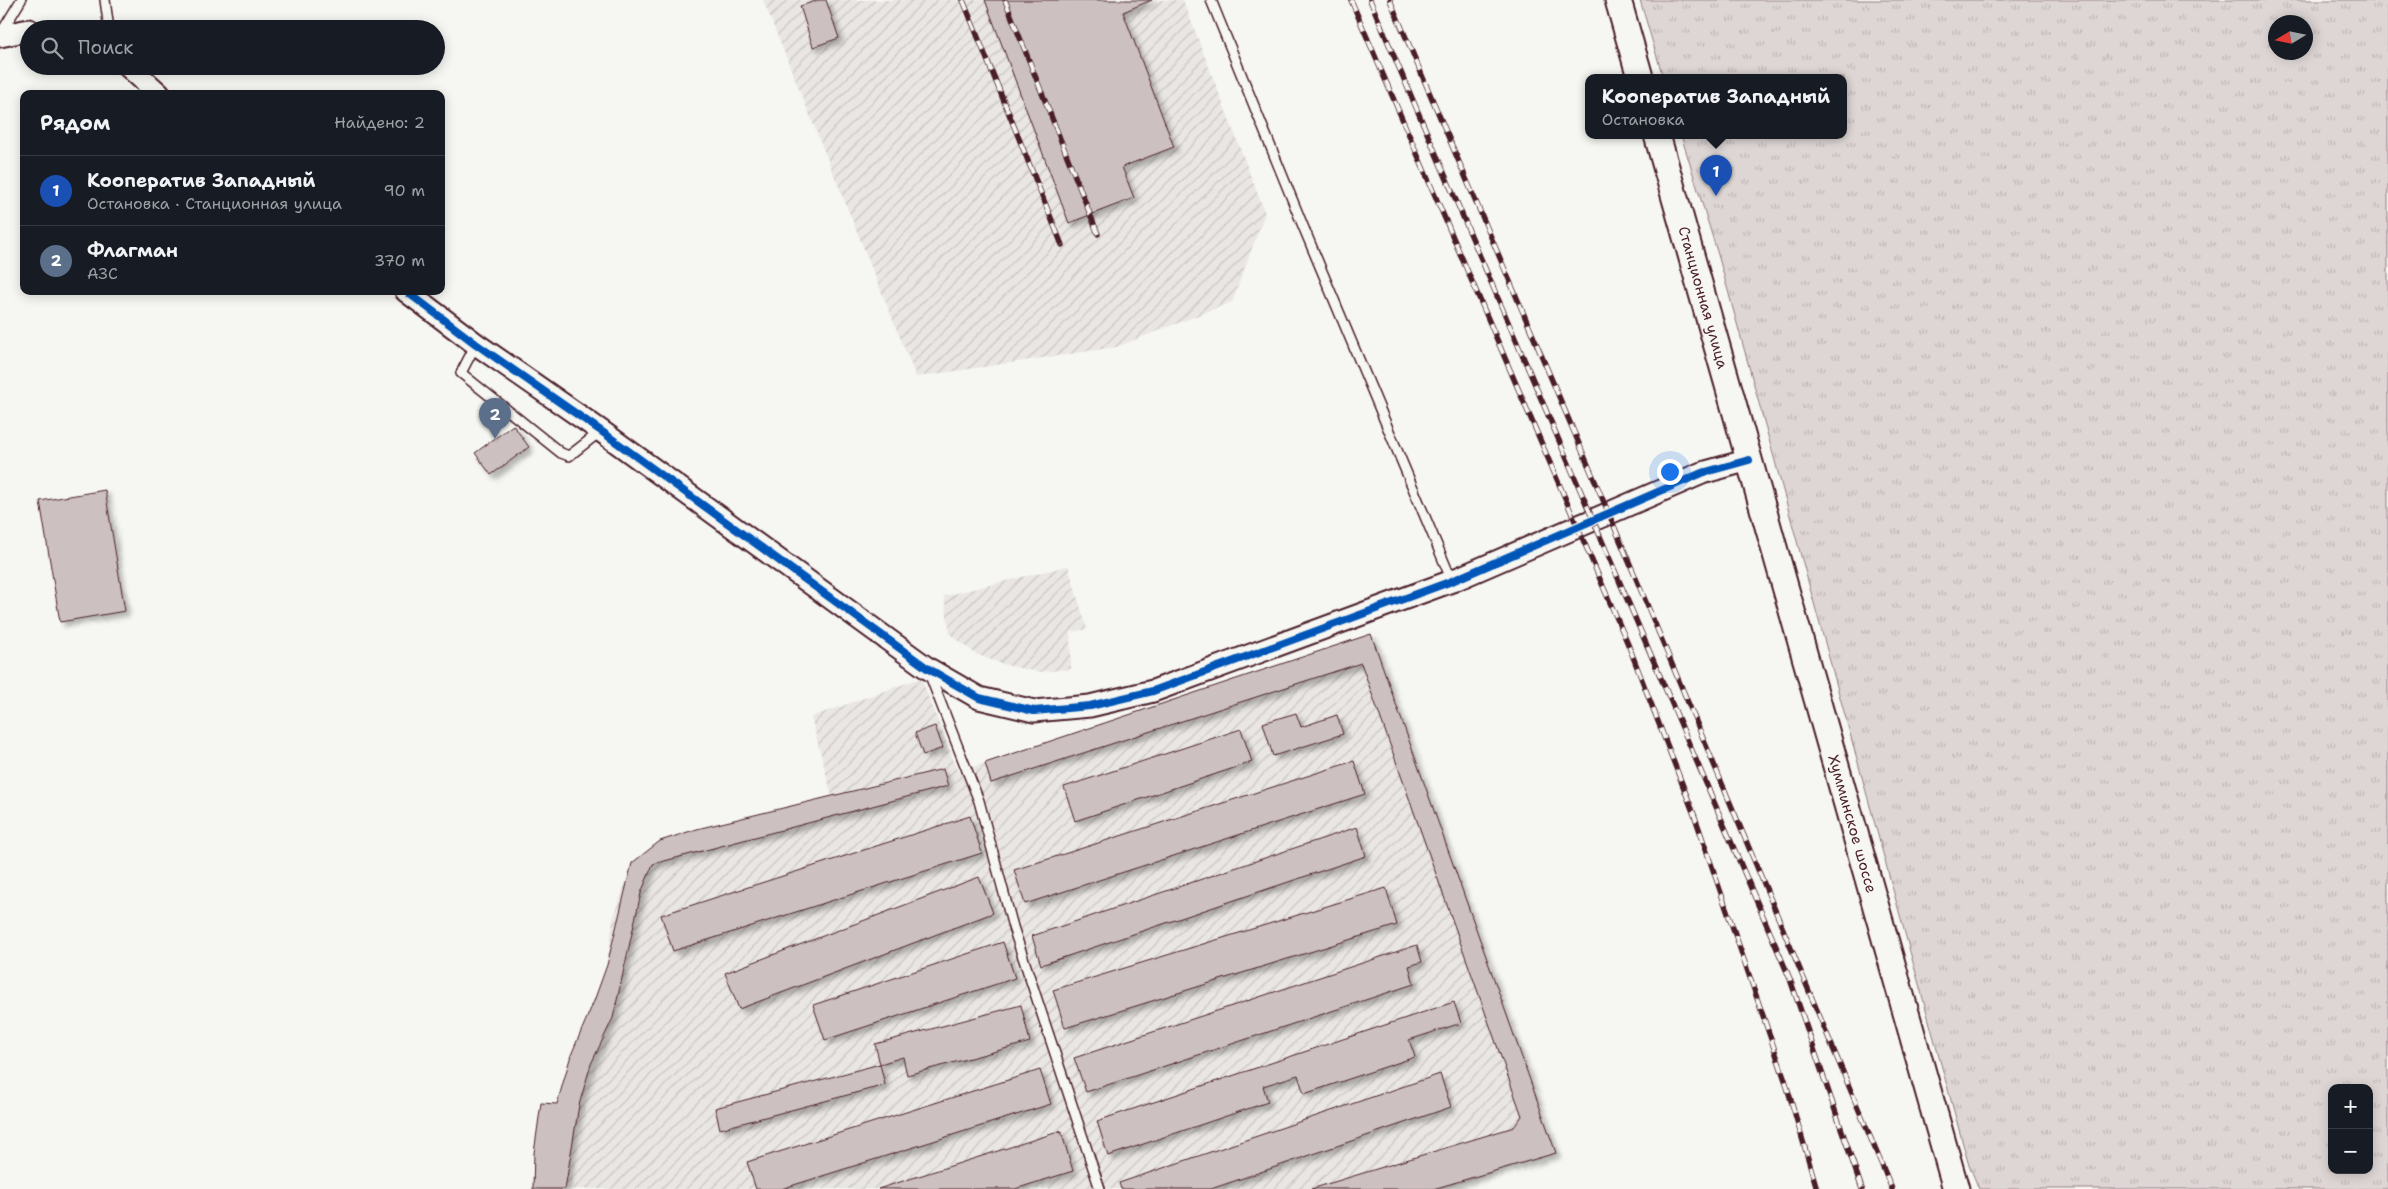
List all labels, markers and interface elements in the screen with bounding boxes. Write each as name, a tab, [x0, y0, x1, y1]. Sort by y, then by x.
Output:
north arrow	[2268, 15, 2313, 60]
search box	[20, 20, 445, 75]
icon: search	[38, 34, 66, 62]
text: Поиск	[78, 35, 133, 60]
popup	[1585, 74, 1847, 139]
text: Кооператив Западный	[1602, 84, 1830, 109]
text: Рядом	[40, 109, 110, 137]
text: Остановка	[1602, 109, 1685, 130]
text: Найдено: 2	[334, 112, 425, 133]
pin: 1	[1700, 155, 1732, 196]
text: Кооператив Западный	[87, 168, 316, 193]
text: 1	[52, 180, 60, 201]
text: 90 m	[384, 180, 425, 201]
text: Остановка · Станционная улица	[87, 193, 342, 214]
street label: Станционная улица	[1673, 224, 1733, 372]
text: Флагман	[87, 238, 178, 263]
text: 2	[50, 250, 62, 271]
text: 370 m	[374, 250, 425, 271]
text: АЗС	[87, 263, 118, 284]
pin: 2	[479, 398, 511, 439]
your location	[1657, 459, 1683, 485]
street label: Хумминское шоссе	[1823, 752, 1882, 895]
map controls	[2328, 1084, 2373, 1174]
button: +	[2328, 1084, 2373, 1129]
button: −	[2328, 1129, 2373, 1174]

